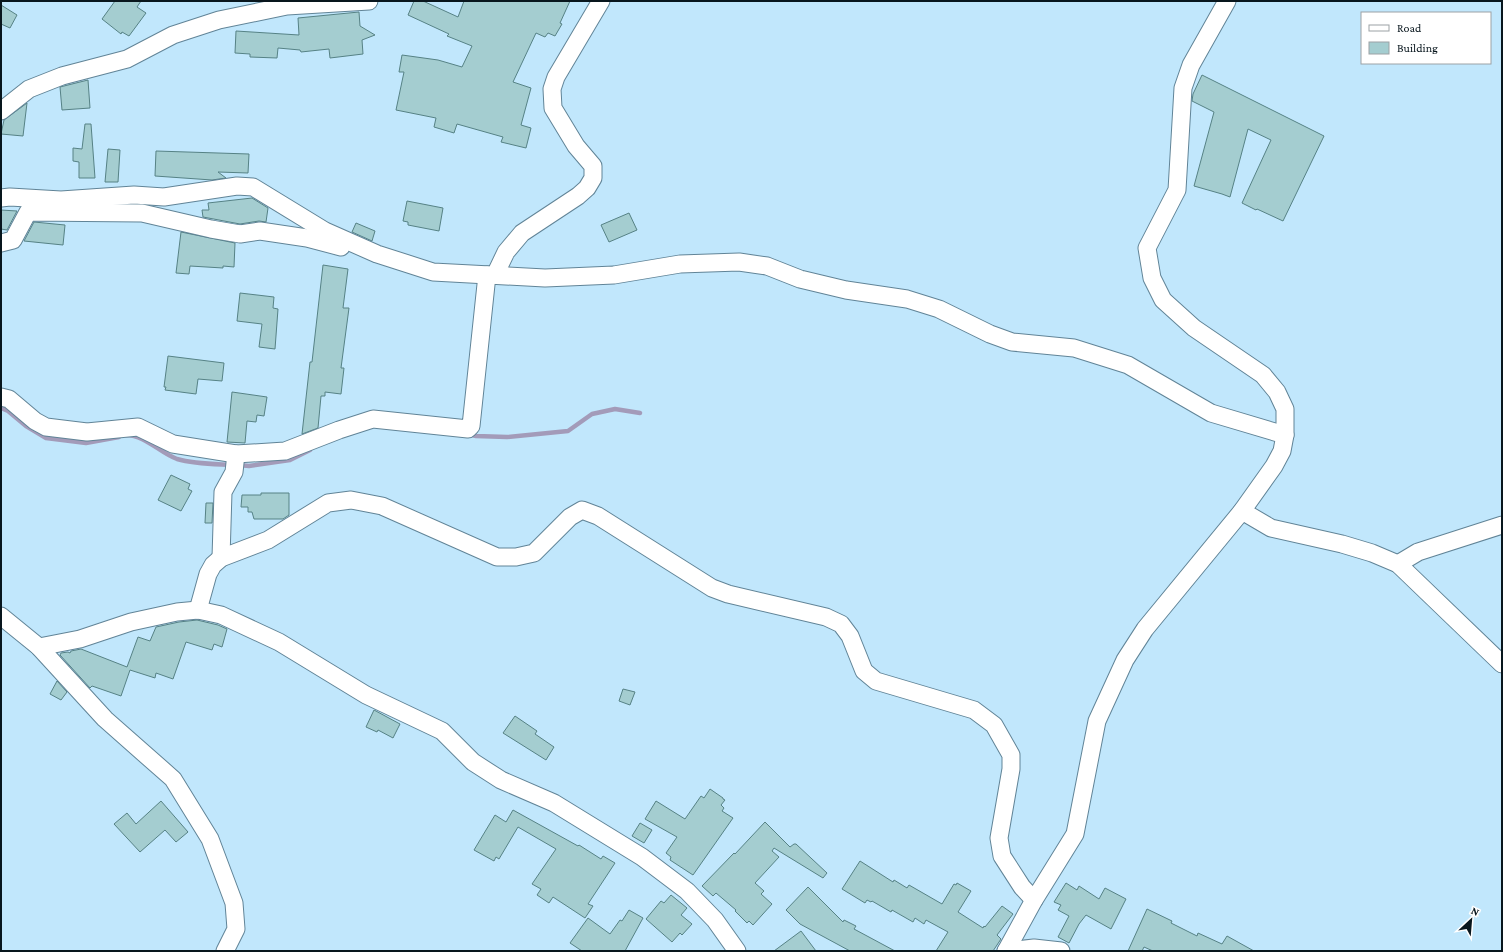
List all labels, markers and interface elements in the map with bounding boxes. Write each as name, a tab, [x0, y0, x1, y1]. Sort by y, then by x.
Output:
legend	[1361, 12, 1491, 64]
text: Road	[1397, 21, 1422, 35]
text: Building	[1397, 41, 1438, 55]
north arrow	[1451, 900, 1491, 940]
text: N	[1469, 904, 1482, 918]

